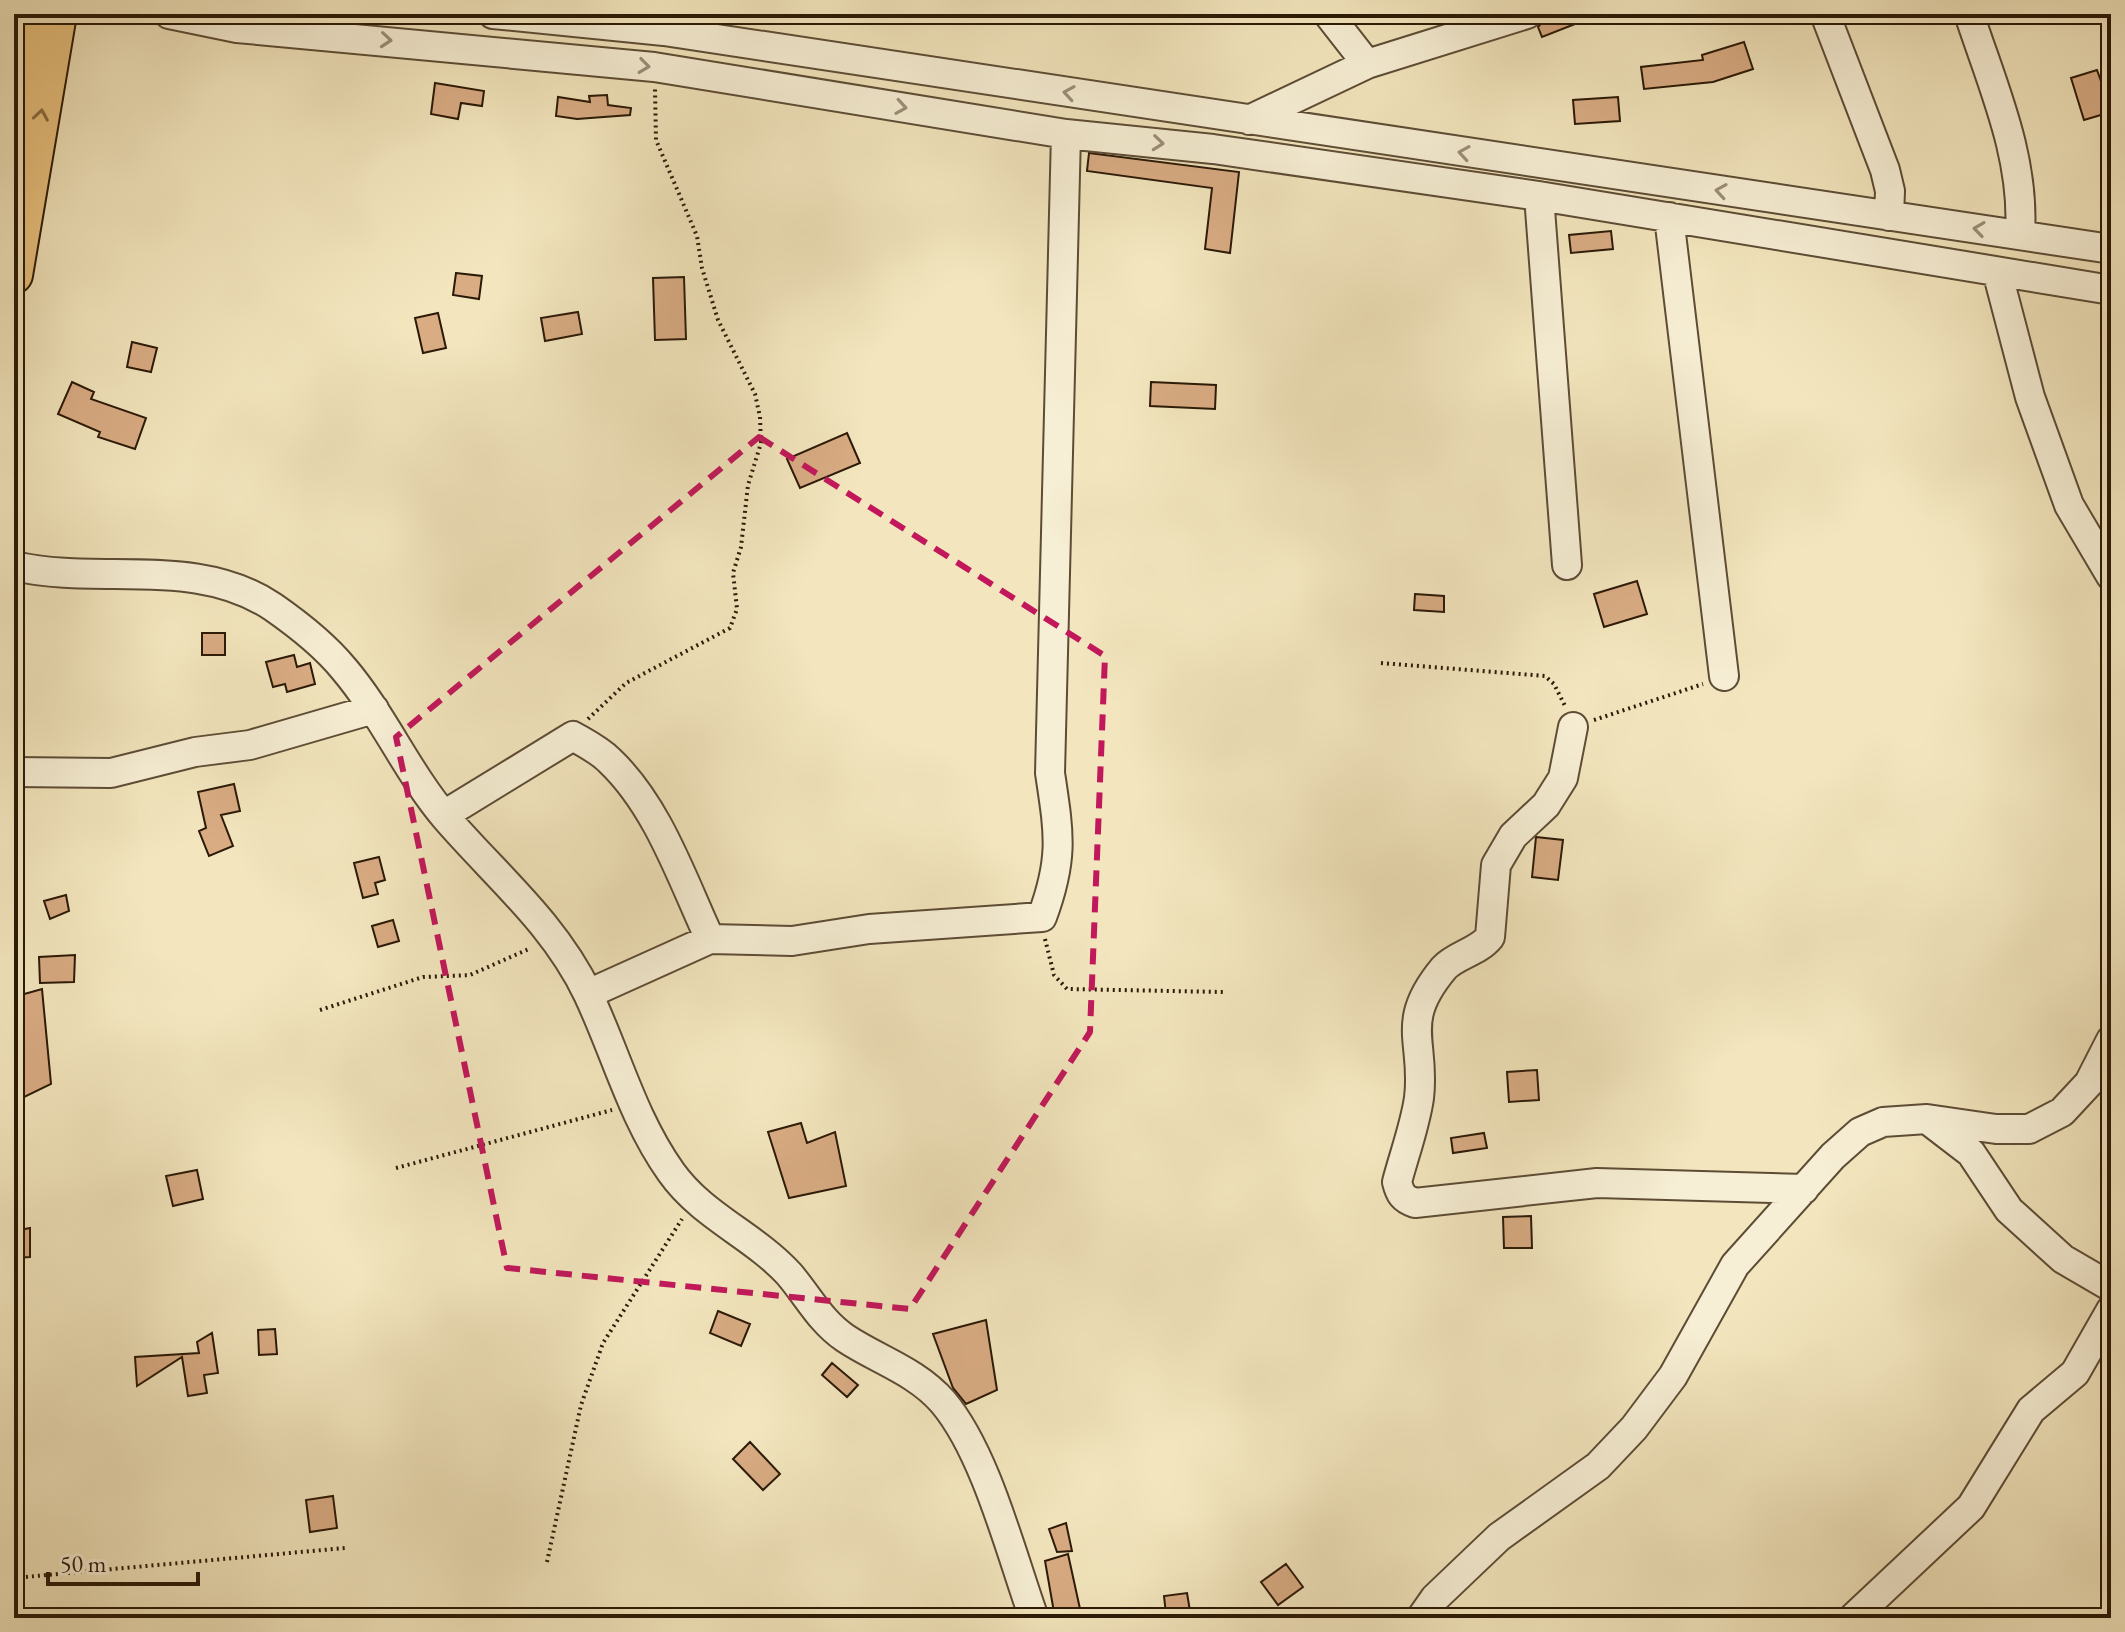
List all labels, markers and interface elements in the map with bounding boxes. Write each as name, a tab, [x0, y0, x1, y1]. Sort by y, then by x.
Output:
one-way arrow	[379, 32, 392, 49]
one-way arrow	[638, 57, 651, 74]
one-way arrow	[1062, 85, 1076, 102]
one-way arrow	[894, 97, 908, 114]
one-way arrow	[31, 108, 48, 122]
one-way arrow	[1152, 135, 1165, 152]
one-way arrow	[1457, 145, 1471, 162]
one-way arrow	[1715, 183, 1728, 200]
one-way arrow	[1972, 221, 1985, 238]
scale bar	[48, 1536, 198, 1586]
text: 50 m	[60, 1548, 107, 1579]

